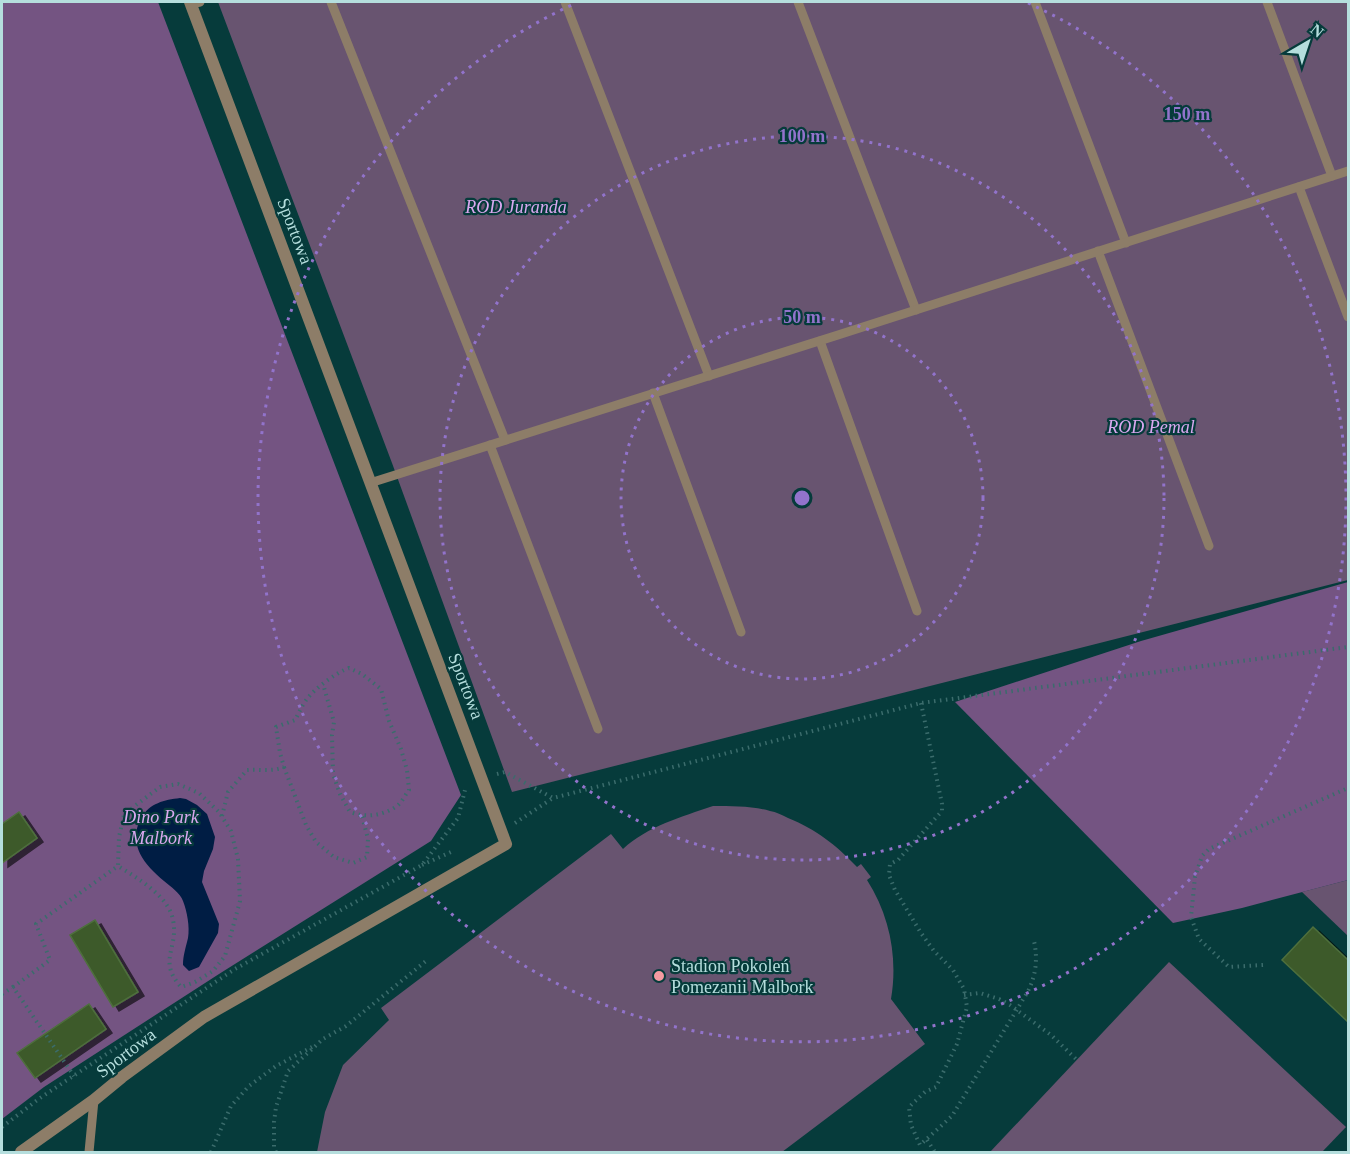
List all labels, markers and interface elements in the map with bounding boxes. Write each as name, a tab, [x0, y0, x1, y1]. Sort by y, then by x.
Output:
north arrow	[1278, 12, 1338, 72]
text: N	[1307, 20, 1327, 41]
text: 150 m	[1164, 104, 1210, 124]
text: 100 m	[779, 126, 825, 146]
street label: Sportowa	[273, 195, 317, 267]
park label: ROD Juranda	[464, 197, 567, 217]
text: 50 m	[783, 307, 821, 327]
park label: ROD Pemal	[1106, 417, 1195, 437]
centre of rings	[792, 488, 812, 508]
street label: Sportowa	[444, 650, 488, 722]
park label: Dino Park Malbork	[122, 807, 200, 848]
place label: Stadion Pokoleń Pomezanii Malbork	[671, 956, 813, 997]
marker: Stadion Pokoleń Pomezanii Malbork	[652, 969, 666, 983]
street label: Sportowa	[92, 1024, 160, 1082]

